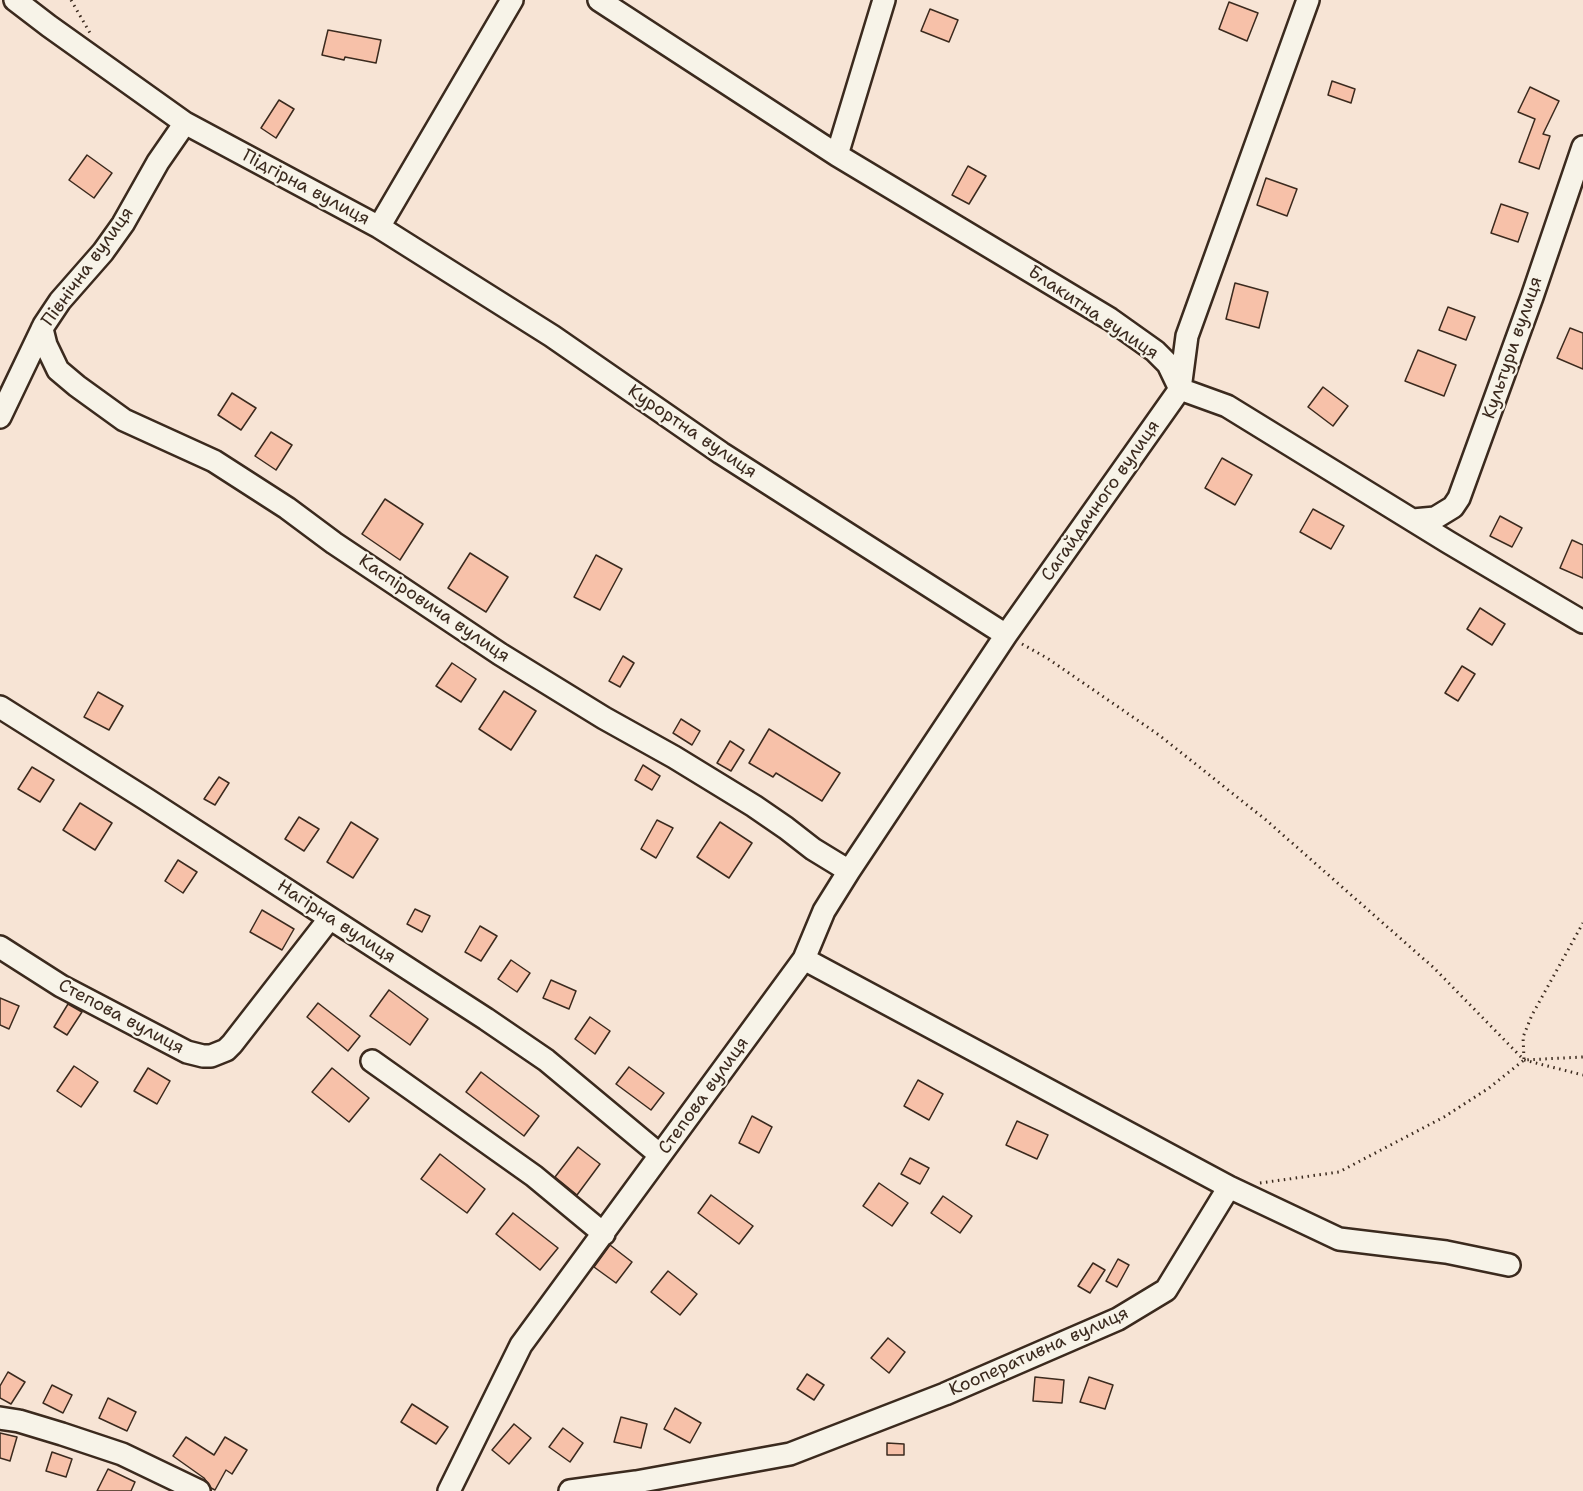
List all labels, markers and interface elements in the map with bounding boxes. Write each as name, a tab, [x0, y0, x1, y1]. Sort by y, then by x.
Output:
street label: Підгірна вулиця	[239, 145, 373, 231]
street label: Північна вулиця	[38, 203, 138, 331]
street label: Блакитна вулиця	[1024, 261, 1162, 365]
street label: Культури вулиця	[1479, 274, 1547, 422]
street label: Курортна вулиця	[623, 381, 761, 483]
street label: Сагайдачного вулиця	[1037, 416, 1165, 586]
street label: Каспіровича вулиця	[354, 550, 514, 668]
street label: Нагірна вулиця	[273, 876, 399, 968]
street label: Степова вулиця	[54, 975, 188, 1059]
street label: Степова вулиця	[654, 1033, 754, 1159]
street label: Кооперативна вулиця	[946, 1303, 1132, 1401]

